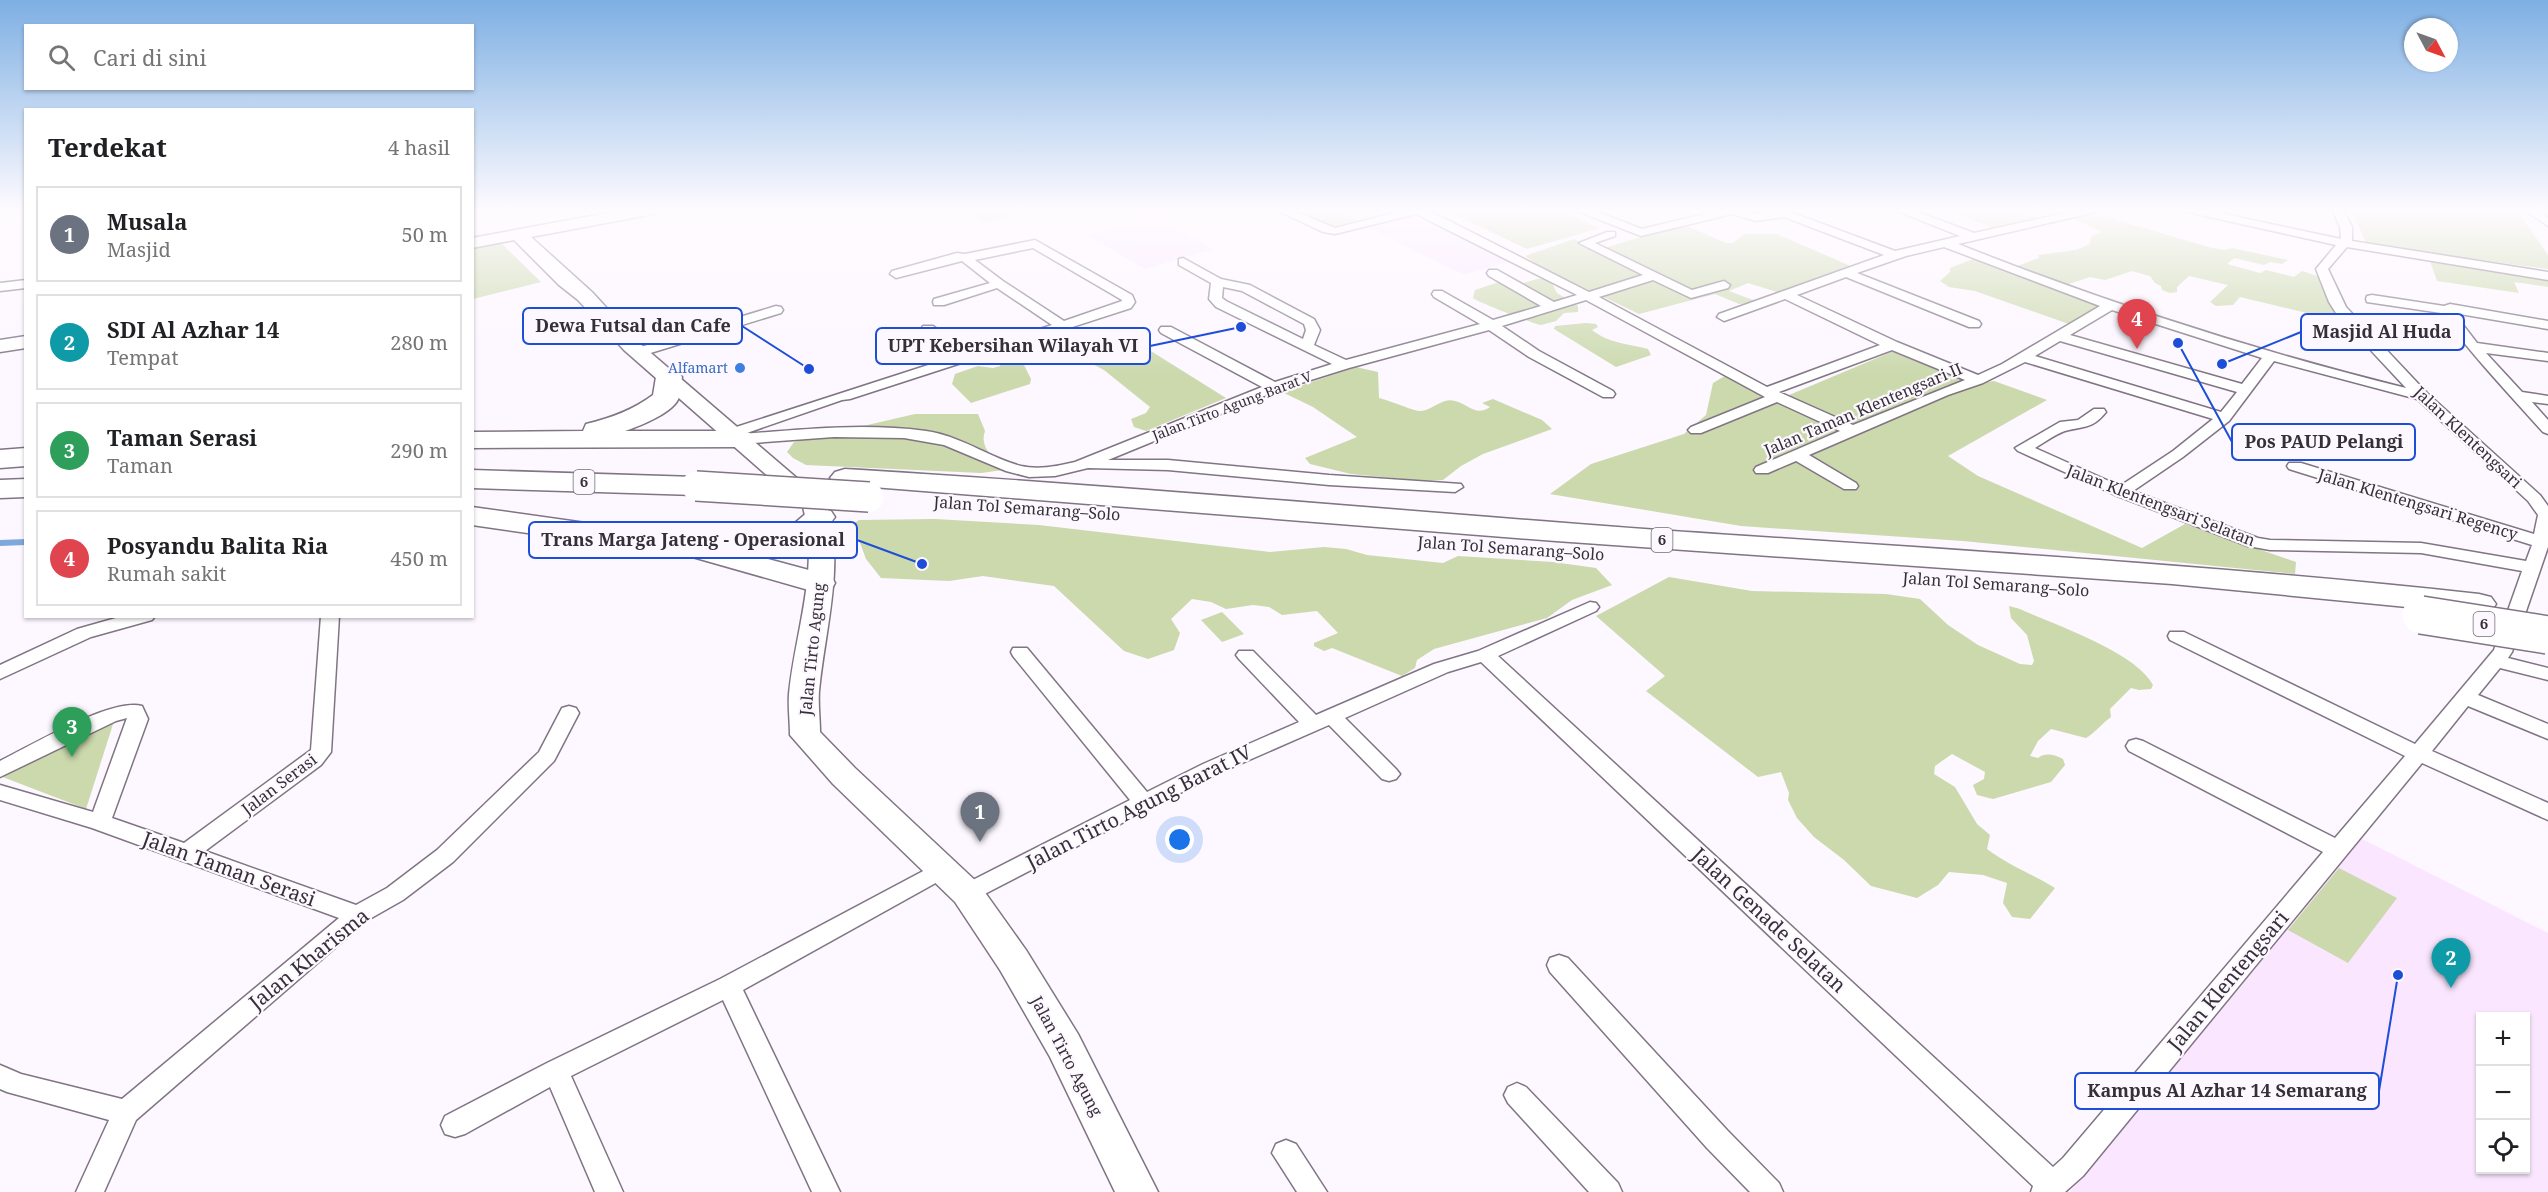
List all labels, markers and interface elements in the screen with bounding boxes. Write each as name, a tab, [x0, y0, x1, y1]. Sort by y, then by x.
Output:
north arrow	[2404, 18, 2458, 72]
search box	[24, 24, 474, 90]
icon: search	[45, 41, 78, 74]
text: Cari di sini	[93, 42, 206, 72]
text: Terdekat	[48, 129, 167, 165]
text: 4 hasil	[388, 134, 450, 161]
text: Musala	[107, 206, 187, 236]
text: 1	[64, 221, 75, 248]
text: 50 m	[402, 221, 448, 248]
text: Masjid	[107, 236, 171, 263]
pin: 4	[2118, 300, 2156, 349]
callout: Dewa Futsal dan Cafe	[523, 308, 742, 344]
text: Dewa Futsal dan Cafe	[535, 313, 731, 337]
text: SDI Al Azhar 14	[107, 314, 279, 344]
callout: Masjid Al Huda	[2301, 314, 2464, 350]
text: Masjid Al Huda	[2312, 319, 2452, 343]
callout: UPT Kebersihan Wilayah VI	[876, 328, 1150, 364]
text: 2	[64, 329, 75, 356]
text: 280 m	[390, 329, 448, 356]
text: UPT Kebersihan Wilayah VI	[888, 333, 1138, 357]
text: Tempat	[107, 344, 178, 371]
street label: Jalan Taman Klentengsari II	[1760, 357, 1965, 461]
place label: Alfamart	[668, 358, 728, 377]
marker: Alfamart	[733, 361, 747, 375]
street label: Jalan Tirto Agung Barat V	[1148, 366, 1315, 445]
street label: Jalan Klentengsari	[2408, 380, 2527, 493]
text: Taman Serasi	[107, 422, 257, 452]
callout: Pos PAUD Pelangi	[2232, 424, 2415, 460]
text: Pos PAUD Pelangi	[2245, 429, 2404, 453]
text: 3	[64, 437, 75, 464]
text: 290 m	[390, 437, 448, 464]
text: Taman	[107, 452, 173, 479]
street label: Jalan Klentengsari Selatan	[2063, 458, 2259, 551]
street label: Jalan Klentengsari Regency	[2314, 463, 2522, 545]
road number: 6	[574, 470, 594, 494]
street label: Jalan Tol Semarang–Solo	[932, 490, 1121, 526]
callout: Trans Marga Jateng - Operasional	[529, 522, 857, 558]
text: Trans Marga Jateng - Operasional	[541, 527, 845, 551]
road number: 6	[1652, 528, 1672, 552]
text: Posyandu Balita Ria	[107, 530, 328, 560]
street label: Jalan Tol Semarang–Solo	[1416, 530, 1605, 566]
text: 4	[64, 545, 75, 572]
text: 450 m	[390, 545, 448, 572]
text: Rumah sakit	[107, 560, 226, 587]
street label: Jalan Tol Semarang–Solo	[1901, 566, 2090, 602]
street label: Jalan Tirto Agung	[794, 581, 830, 717]
road number: 6	[2474, 612, 2494, 636]
pin: 3	[52, 708, 92, 757]
street label: Jalan Tirto Agung Barat IV	[1021, 738, 1257, 876]
street label: Jalan Serasi	[236, 748, 321, 820]
pin: 1	[960, 792, 1000, 842]
street label: Jalan Taman Serasi	[138, 824, 320, 913]
your location	[1165, 825, 1194, 854]
street label: Jalan Genade Selatan	[1686, 840, 1852, 998]
street label: Jalan Kharisma	[242, 902, 374, 1016]
street label: Jalan Klentengsari	[2160, 904, 2295, 1057]
pin: 2	[2432, 938, 2470, 988]
street label: Jalan Tirto Agung	[1026, 991, 1108, 1120]
map controls	[2476, 1012, 2530, 1174]
button: +	[2476, 1012, 2530, 1066]
button: −	[2476, 1066, 2530, 1120]
callout: Kampus Al Azhar 14 Semarang	[2075, 1073, 2379, 1109]
text: Kampus Al Azhar 14 Semarang	[2087, 1078, 2368, 1102]
button: locate	[2476, 1120, 2530, 1174]

